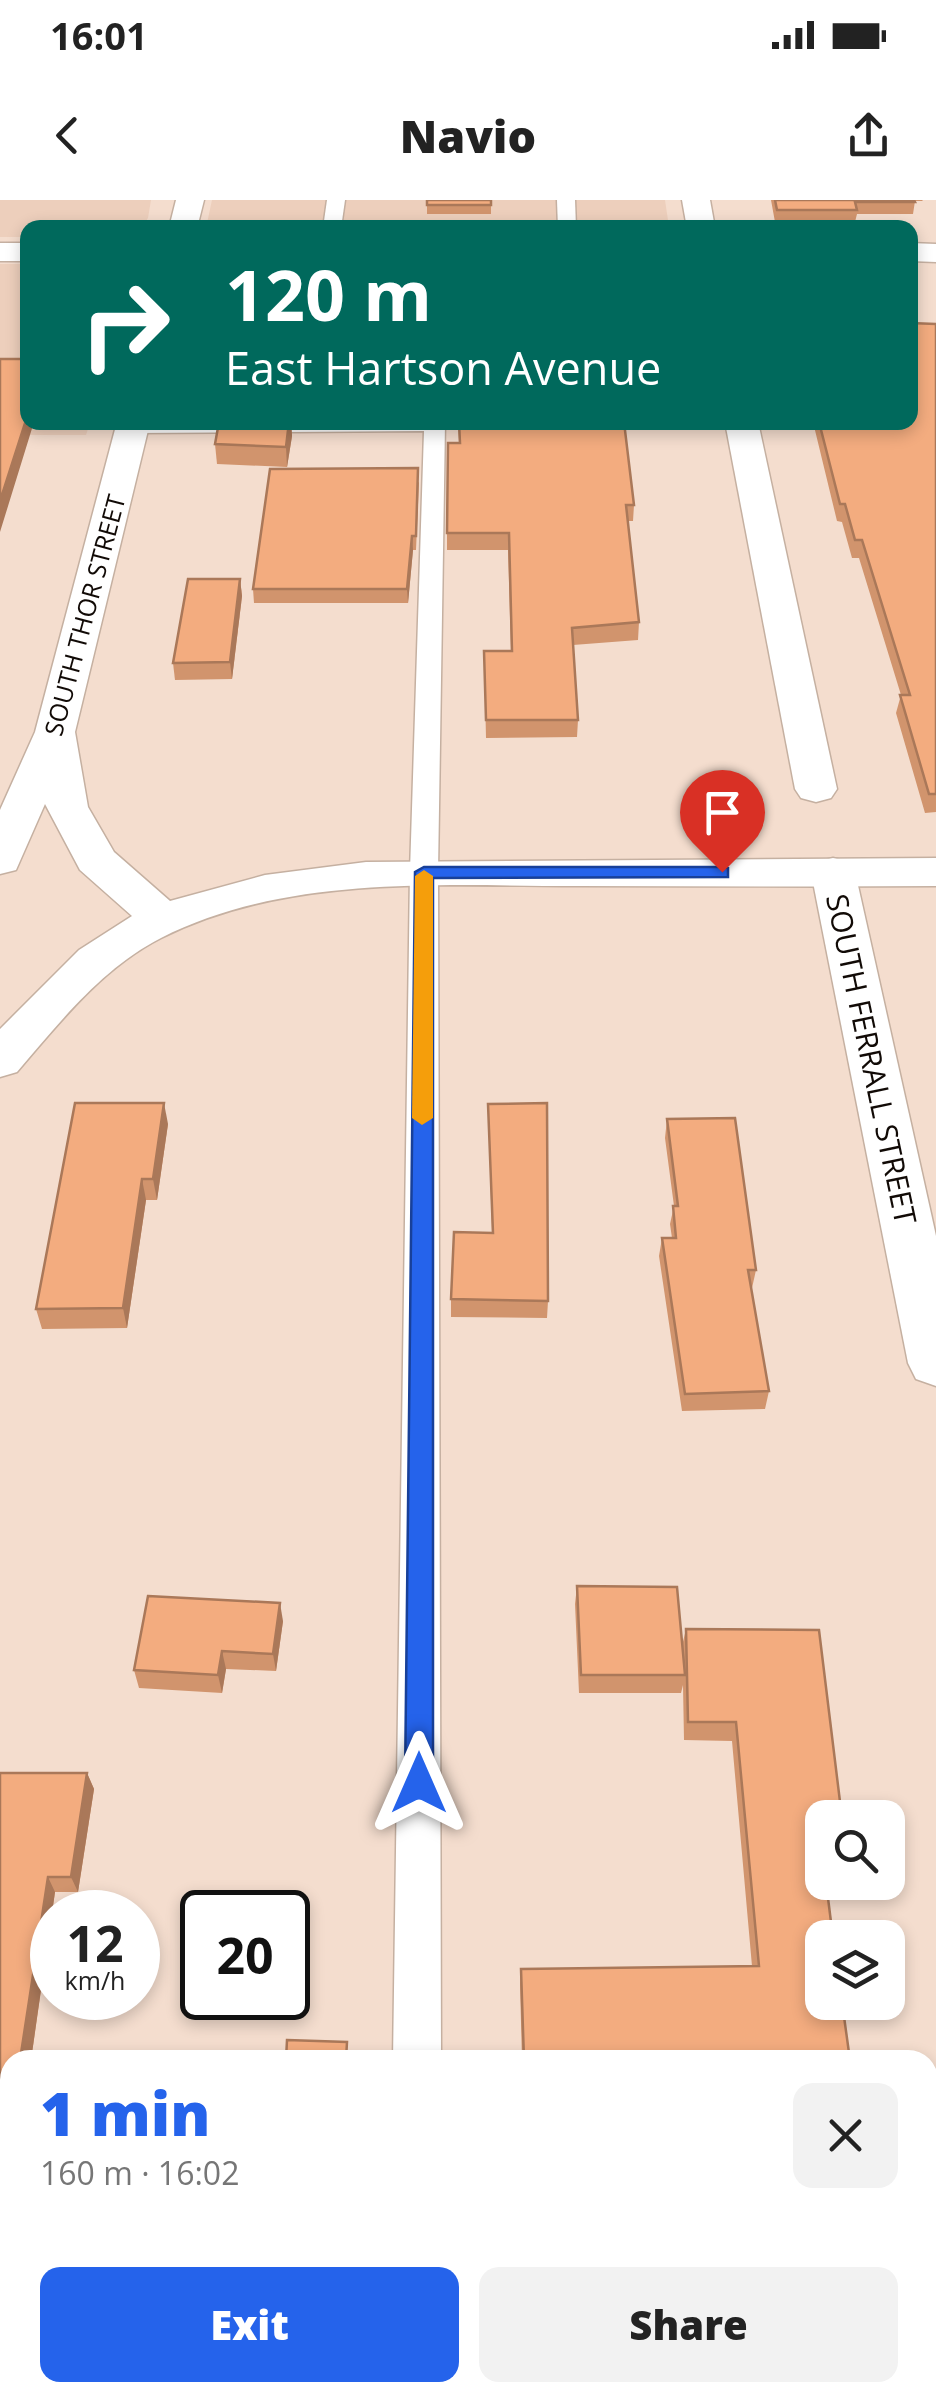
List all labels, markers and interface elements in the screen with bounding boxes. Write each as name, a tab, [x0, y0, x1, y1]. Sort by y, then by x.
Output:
text: 16:01	[50, 9, 148, 61]
text: Navio	[400, 105, 536, 166]
icon: back	[40, 108, 95, 163]
icon: share	[841, 108, 896, 163]
text: 120 m	[225, 246, 432, 342]
icon: right	[60, 260, 190, 390]
text: East Hartson Avenue	[225, 337, 661, 398]
street label: SOUTH THOR STREET	[35, 491, 133, 739]
pin	[680, 770, 765, 873]
icon: arrive	[695, 785, 750, 840]
street label: SOUTH FERRALL STREET	[817, 890, 927, 1228]
position arrow	[367, 1731, 471, 1835]
map controls	[805, 1800, 905, 2020]
button: search	[805, 1800, 905, 1900]
speed limit sign: 20	[180, 1890, 310, 2020]
text: 12	[66, 1909, 124, 1977]
button: layers	[805, 1920, 905, 2020]
text: km/h	[65, 1963, 125, 1997]
text: 1 min	[40, 2072, 210, 2154]
button: close	[793, 2083, 898, 2188]
text: 160 m · 16:02	[40, 2151, 239, 2194]
button: Exit	[40, 2267, 459, 2382]
button: Share	[479, 2267, 898, 2382]

